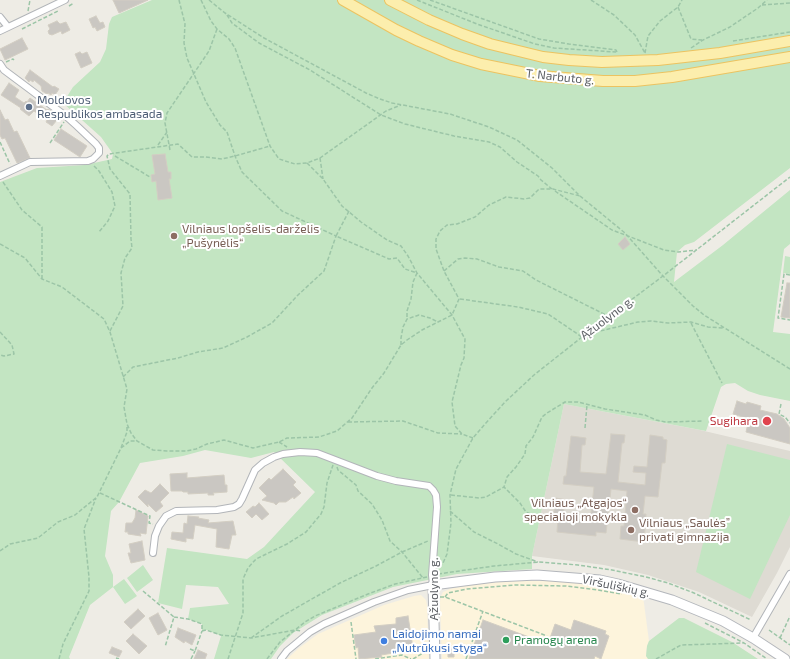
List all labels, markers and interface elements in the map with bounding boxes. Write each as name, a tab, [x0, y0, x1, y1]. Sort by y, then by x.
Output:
street label: T. Narbuto g.	[525, 66, 595, 88]
place label: Moldovos Respublikos ambasada	[37, 93, 162, 121]
marker: Moldovos Respublikos ambasada	[24, 102, 34, 112]
place label: Vilniaus lopšelis-darželis „Pušynėlis“	[182, 222, 319, 250]
marker: Vilniaus lopšelis-darželis „Pušynėlis“	[169, 231, 179, 241]
street label: Ąžuolyno g.	[578, 293, 636, 343]
place label: Sugihara	[710, 414, 758, 428]
marker: Sugihara	[761, 415, 773, 427]
place label: Vilniaus „Atgajos“ specialioji mokykla	[524, 496, 627, 524]
marker: Vilniaus „Atgajos“ specialioji mokykla	[630, 505, 640, 515]
place label: Vilniaus „Saulės” privati gimnazija	[639, 516, 730, 544]
marker: Vilniaus „Saulės” privati gimnazija	[626, 525, 636, 535]
street label: Ąžuolyno g.	[427, 558, 441, 620]
street label: Viršuliškių g.	[581, 572, 651, 600]
place label: Laidojimo namai „Nutrūkusi styga“	[392, 627, 487, 655]
place label: Pramogų arena	[514, 633, 597, 647]
marker: Pramogų arena	[501, 635, 511, 645]
marker: Laidojimo namai „Nutrūkusi styga“	[379, 636, 389, 646]

